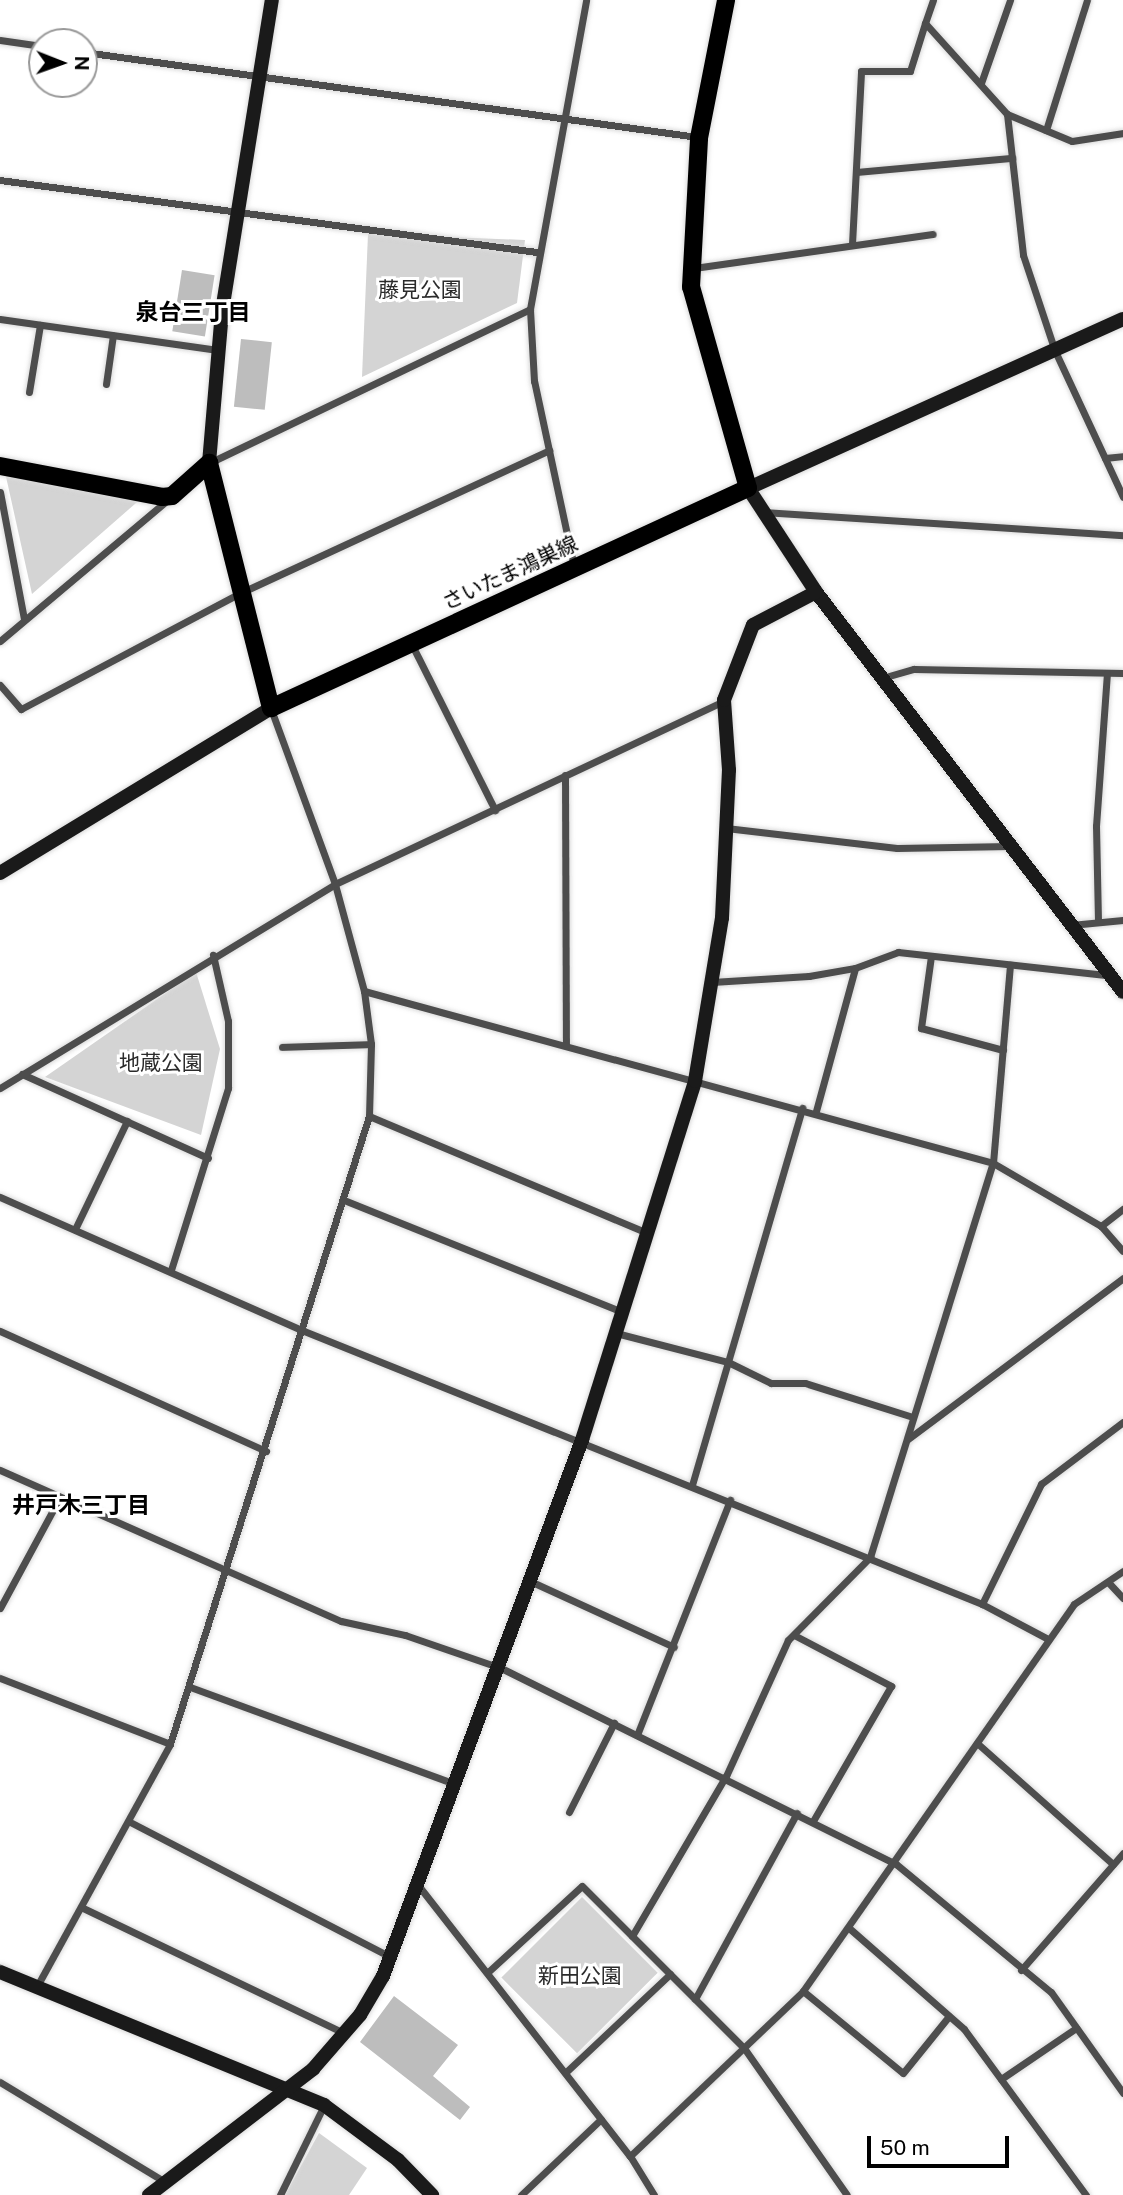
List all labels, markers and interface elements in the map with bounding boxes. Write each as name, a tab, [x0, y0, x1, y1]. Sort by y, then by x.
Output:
north arrow	[28, 28, 98, 98]
text: N	[71, 56, 93, 71]
park label: 藤見公園	[378, 277, 462, 303]
district label: 泉台三丁目	[136, 298, 250, 326]
street label: さいたま鴻巣線	[438, 531, 582, 615]
park label: 地蔵公園	[119, 1050, 203, 1076]
district label: 井戸木三丁目	[12, 1491, 150, 1519]
park label: 新田公園	[538, 1963, 622, 1989]
scale bar	[871, 2122, 1013, 2166]
text: 50 m	[880, 2135, 930, 2160]

